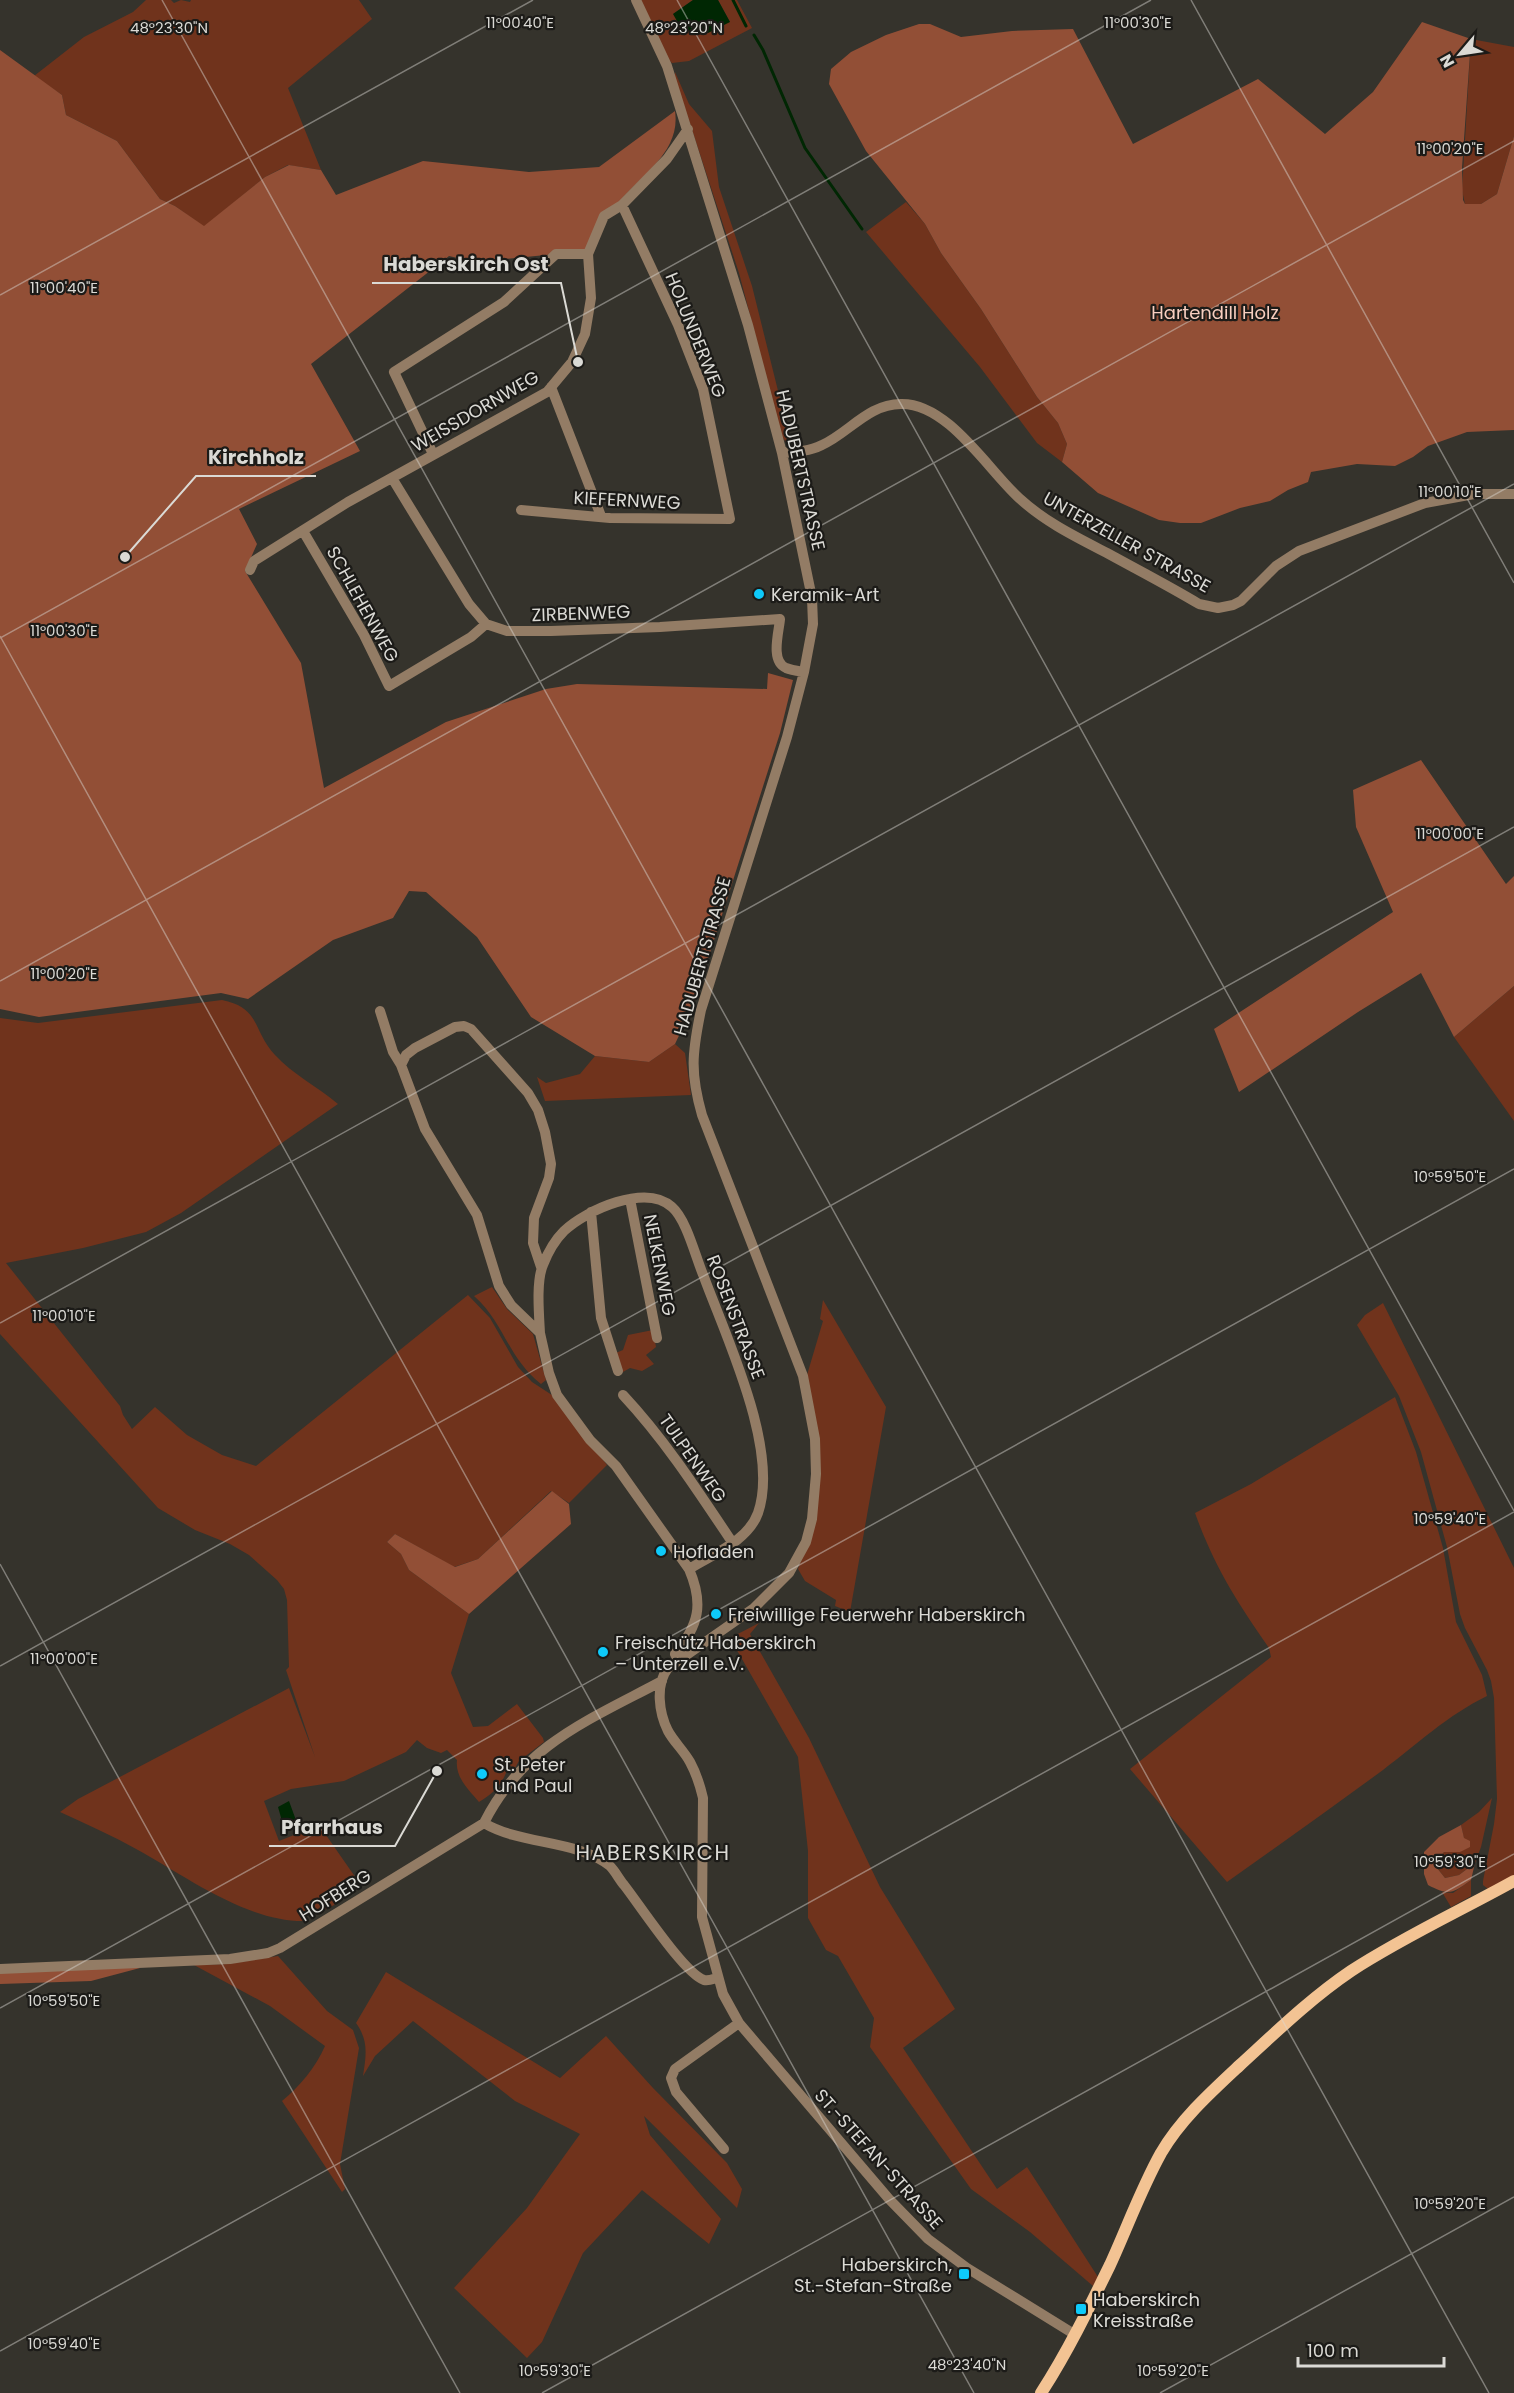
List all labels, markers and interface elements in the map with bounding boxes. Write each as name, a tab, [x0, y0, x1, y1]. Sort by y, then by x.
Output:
text: 11°00'40"E	[486, 12, 554, 33]
text: 11°00'30"E	[1104, 12, 1172, 33]
text: 48°23'30"N	[130, 17, 208, 38]
text: 48°23'20"N	[645, 17, 723, 38]
north arrow	[1430, 24, 1490, 84]
text: N	[1434, 50, 1460, 72]
text: 11°00'20"E	[1416, 138, 1484, 159]
callout: Haberskirch Ost	[372, 245, 561, 283]
text: Haberskirch Ost	[383, 250, 549, 278]
street label: HOLUNDERWEG	[660, 269, 732, 401]
text: 11°00'40"E	[30, 277, 98, 298]
park label: Hartendill Holz	[1151, 300, 1279, 325]
street label: WEISSDORNWEG	[407, 364, 543, 458]
street label: HADUBERTSTRASSE	[770, 387, 832, 553]
callout: Kirchholz	[196, 438, 316, 476]
text: Kirchholz	[208, 443, 304, 471]
text: 11°00'10"E	[1418, 481, 1482, 502]
street label: KIEFERNWEG	[573, 485, 681, 515]
street label: UNTERZELLER STRASSE	[1039, 485, 1215, 599]
street label: SCHLEHENWEG	[321, 541, 405, 667]
place label: Keramik-Art	[771, 582, 879, 607]
marker: Keramik-Art	[752, 587, 766, 601]
street label: ZIRBENWEG	[531, 599, 631, 627]
text: 11°00'30"E	[30, 620, 98, 641]
text: 11°00'00"E	[1416, 823, 1484, 844]
street label: HADUBERTSTRASSE	[667, 874, 737, 1038]
text: 11°00'20"E	[30, 963, 98, 984]
text: 10°59'50"E	[1414, 1166, 1486, 1187]
street label: NELKENWEG	[638, 1212, 682, 1318]
street label: ROSENSTRASSE	[701, 1251, 771, 1383]
text: 11°00'10"E	[32, 1305, 96, 1326]
street label: TULPENWEG	[653, 1409, 733, 1507]
text: 10°59'40"E	[1414, 1508, 1486, 1529]
place label: Hofladen	[673, 1539, 754, 1564]
marker: Hofladen	[654, 1544, 668, 1558]
place label: Freiwillige Feuerwehr Haberskirch	[728, 1602, 1025, 1627]
marker: Freiwillige Feuerwehr Haberskirch	[709, 1607, 723, 1621]
place label: Freischütz Haberskirch – Unterzell e.V.	[615, 1630, 816, 1676]
marker: Freischütz Haberskirch – Unterzell e.V.	[596, 1645, 610, 1659]
text: 11°00'00"E	[30, 1648, 98, 1669]
place label: St. Peter und Paul	[494, 1752, 573, 1798]
marker: St. Peter und Paul	[475, 1767, 489, 1781]
callout: Pfarrhaus	[269, 1808, 395, 1846]
text: Pfarrhaus	[281, 1813, 383, 1841]
district label: HABERSKIRCH	[575, 1838, 731, 1867]
text: 10°59'30"E	[1414, 1851, 1486, 1872]
street label: HOFBERG	[294, 1863, 376, 1927]
text: 10°59'50"E	[28, 1990, 100, 2011]
street label: ST.-STEFAN-STRASSE	[809, 2083, 949, 2235]
text: 10°59'20"E	[1414, 2193, 1486, 2214]
place label: Haberskirch, St.-Stefan-Straße	[794, 2252, 952, 2298]
marker: Haberskirch, St.-Stefan-Straße	[957, 2267, 971, 2281]
place label: Haberskirch Kreisstraße	[1093, 2287, 1200, 2333]
marker: Haberskirch Kreisstraße	[1074, 2302, 1088, 2316]
scale bar	[1298, 2330, 1444, 2368]
text: 10°59'40"E	[28, 2333, 100, 2354]
text: 100 m	[1307, 2338, 1359, 2363]
text: 48°23'40"N	[928, 2354, 1006, 2375]
text: 10°59'30"E	[519, 2360, 591, 2381]
text: 10°59'20"E	[1137, 2360, 1209, 2381]

